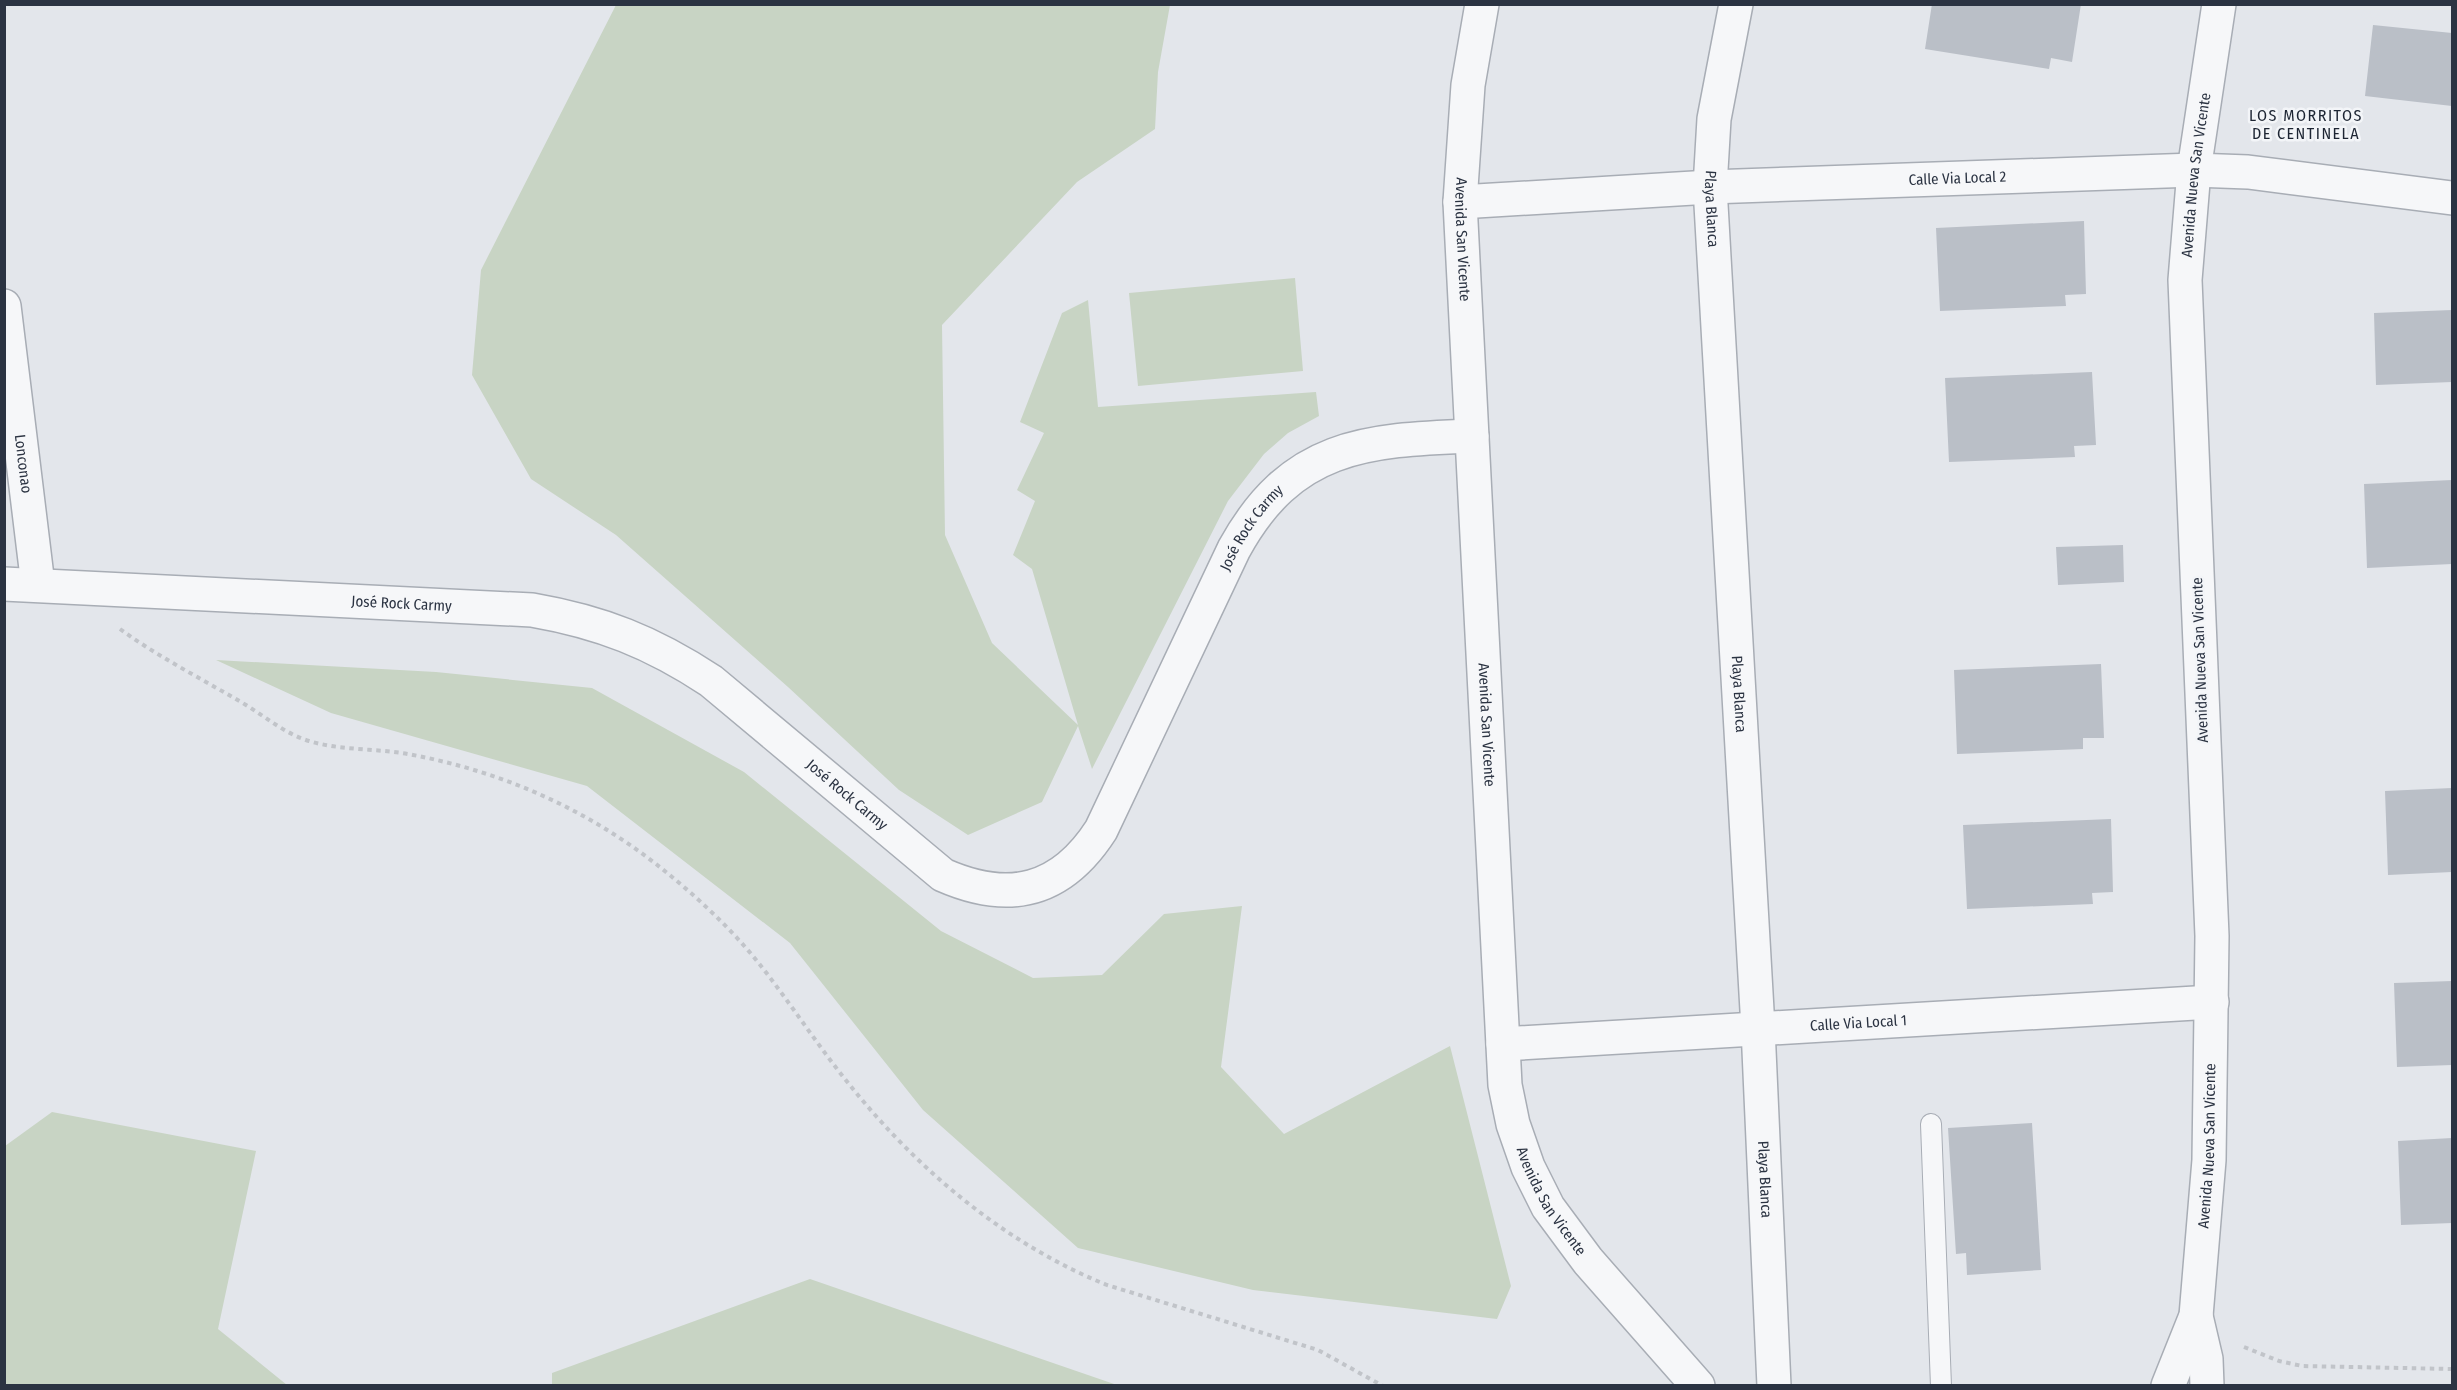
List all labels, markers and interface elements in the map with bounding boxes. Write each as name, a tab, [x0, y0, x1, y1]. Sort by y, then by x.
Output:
street label: Avenida Nueva San Vicente	[2178, 92, 2214, 258]
district label: LOS MORRITOS DE CENTINELA	[2249, 106, 2363, 143]
street label: Calle Via Local 2	[1908, 168, 2007, 189]
street label: Playa Blanca	[1701, 170, 1722, 248]
street label: Avenida San Vicente	[1451, 177, 1474, 302]
street label: Lonconao	[11, 433, 36, 494]
street label: José Rock Carmy	[1216, 481, 1287, 574]
street label: Avenida Nueva San Vicente	[2188, 577, 2212, 743]
street label: José Rock Carmy	[351, 592, 452, 615]
street label: Playa Blanca	[1728, 655, 1750, 733]
street label: Avenida San Vicente	[1475, 663, 1499, 787]
street label: José Rock Carmy	[803, 756, 891, 834]
street label: Calle Via Local 1	[1809, 1011, 1907, 1035]
street label: Avenida Nueva San Vicente	[2194, 1063, 2219, 1229]
street label: Playa Blanca	[1754, 1140, 1775, 1218]
street label: Avenida San Vicente	[1513, 1144, 1590, 1259]

